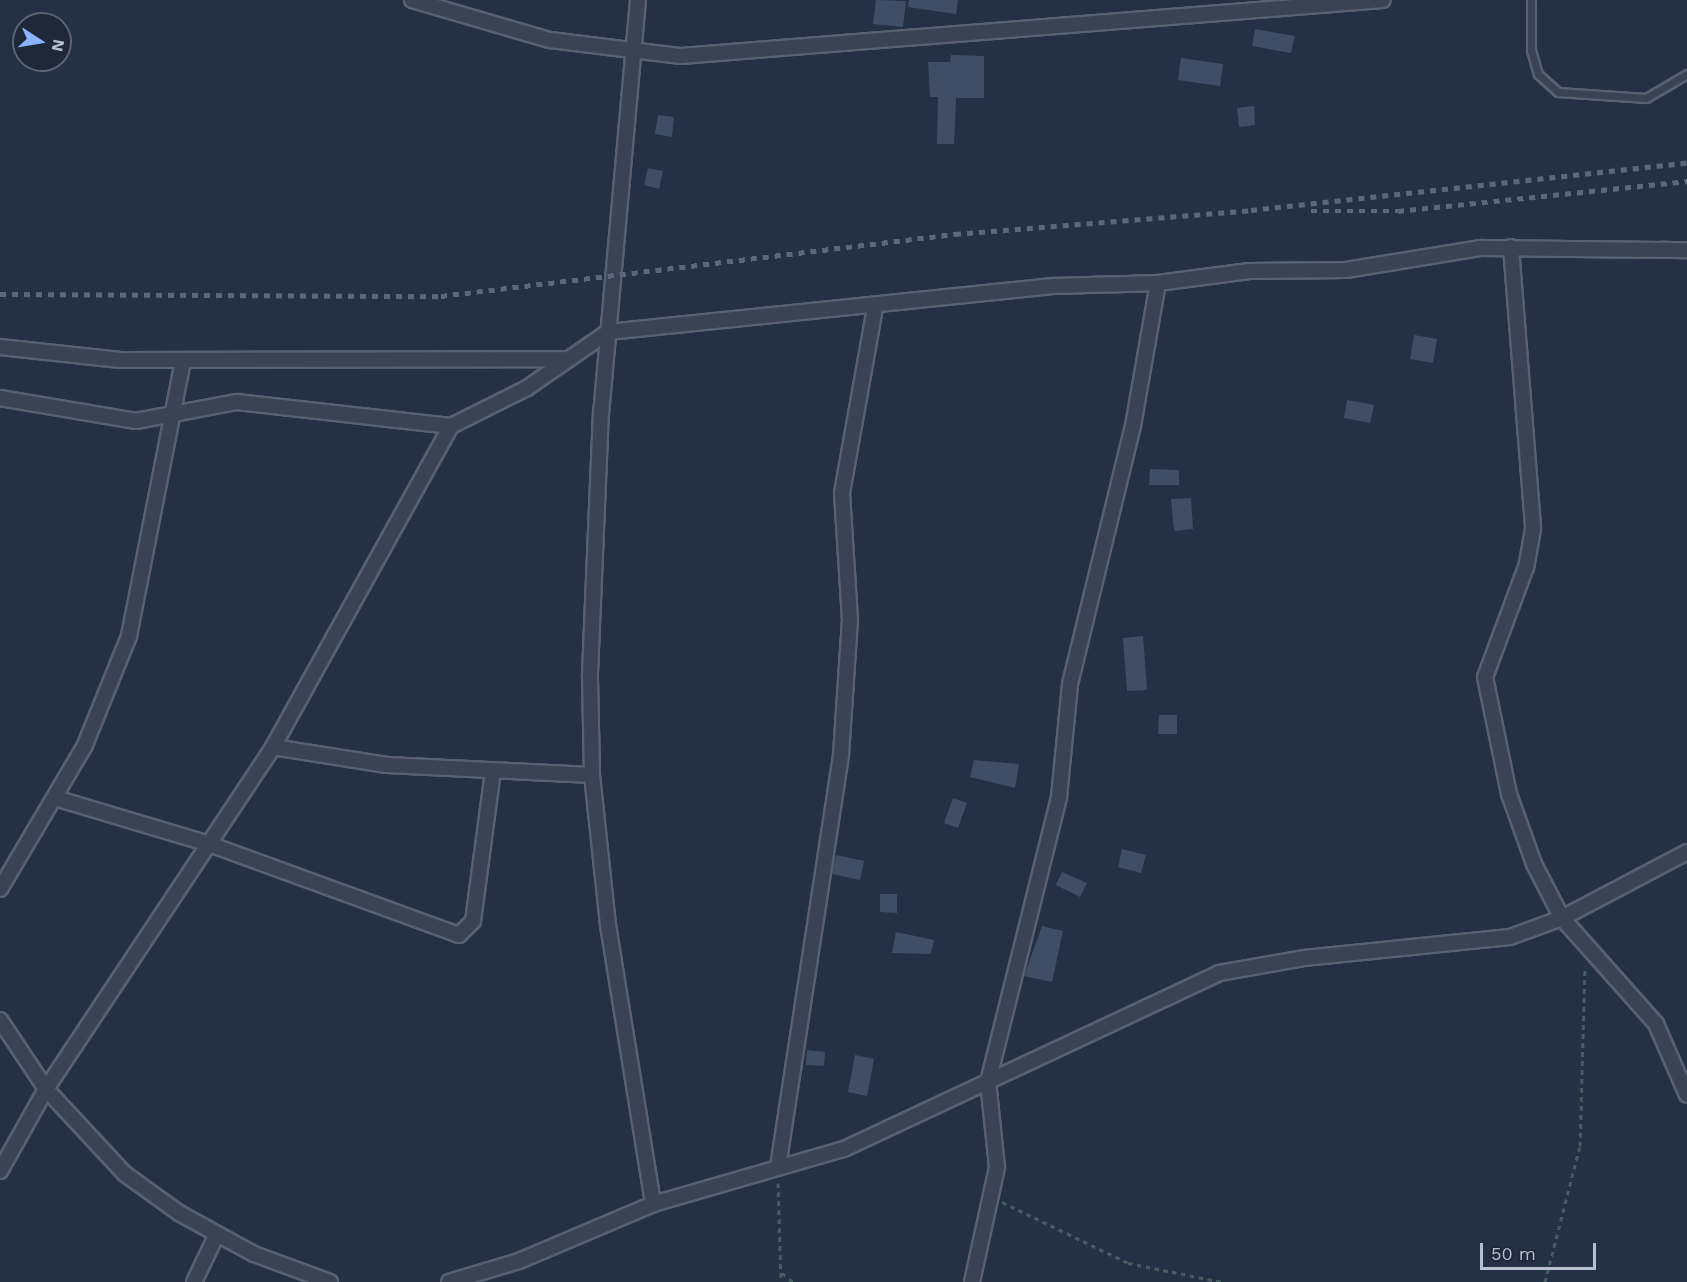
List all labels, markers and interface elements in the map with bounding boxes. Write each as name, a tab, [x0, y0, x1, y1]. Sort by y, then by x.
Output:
north arrow	[12, 12, 72, 72]
text: N	[48, 38, 69, 53]
scale bar	[1483, 1231, 1598, 1269]
text: 50 m	[1491, 1243, 1536, 1264]

